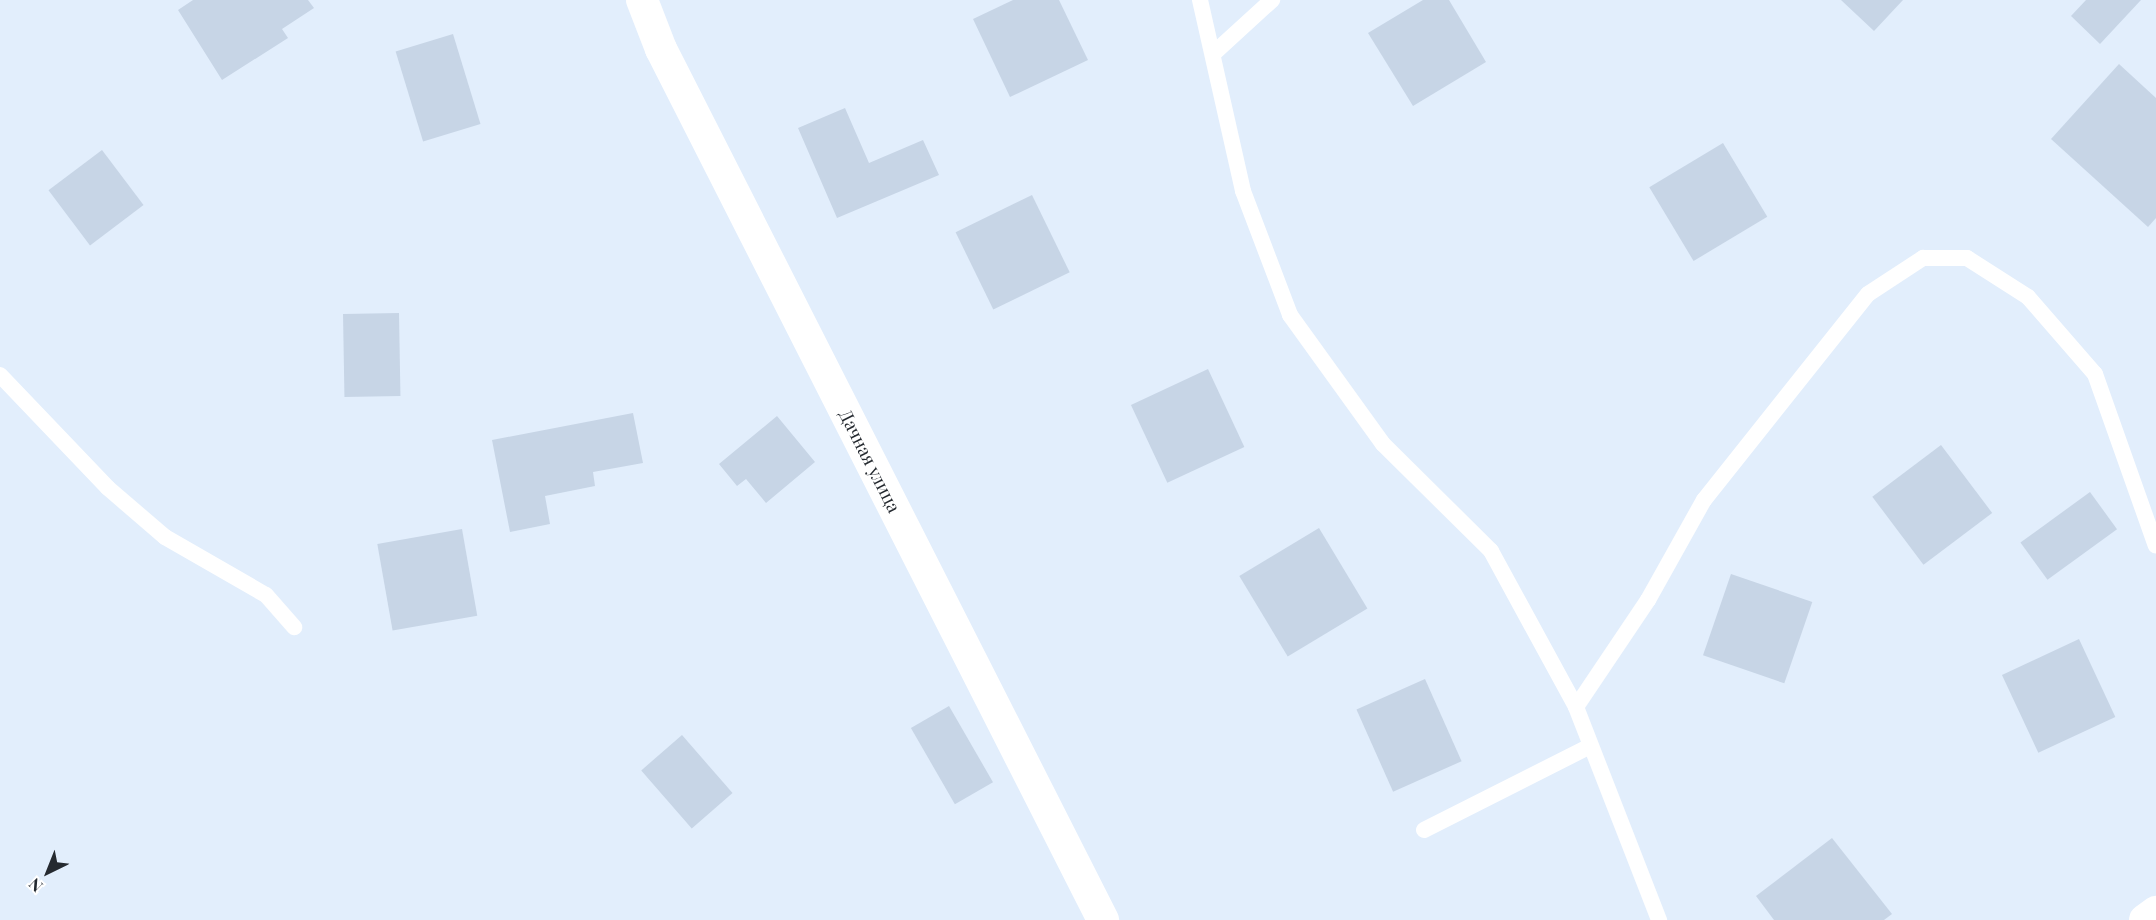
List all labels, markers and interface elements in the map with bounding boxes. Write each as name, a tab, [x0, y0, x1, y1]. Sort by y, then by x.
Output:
street label: Дачная улица	[835, 406, 905, 516]
north arrow	[18, 842, 78, 902]
text: N	[24, 874, 47, 897]

